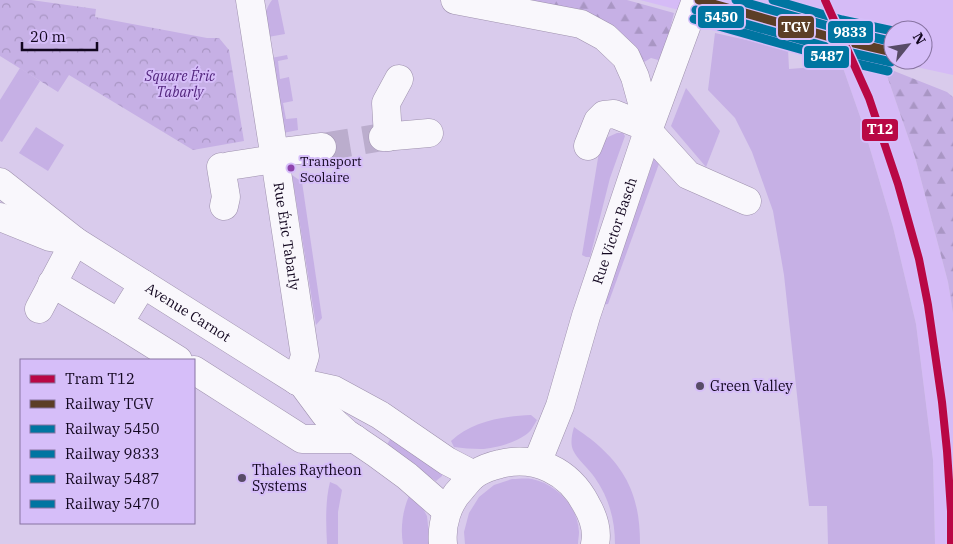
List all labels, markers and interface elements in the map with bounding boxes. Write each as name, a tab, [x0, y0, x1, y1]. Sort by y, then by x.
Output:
line badge: 5450	[697, 5, 745, 29]
text: 5450	[704, 8, 738, 26]
line badge: TGV	[777, 15, 815, 39]
text: TGV	[781, 18, 811, 36]
scale bar	[22, 20, 98, 52]
line badge: 9833	[827, 20, 874, 44]
north arrow	[883, 20, 933, 70]
text: 9833	[833, 23, 867, 41]
text: 20 m	[30, 27, 66, 46]
text: N	[909, 29, 930, 48]
line badge: 5487	[803, 45, 850, 69]
text: 5487	[810, 47, 844, 65]
park label: Square Éric Tabarly	[144, 66, 215, 101]
line badge: T12	[861, 118, 899, 142]
text: T12	[867, 120, 893, 138]
place label: Transport Scolaire	[300, 153, 362, 186]
marker: Transport Scolaire	[286, 163, 296, 173]
street label: Rue Victor Basch	[588, 175, 641, 287]
street label: Rue Éric Tabarly	[270, 181, 304, 292]
street label: Avenue Carnot	[142, 279, 234, 346]
legend	[20, 359, 195, 524]
text: Tram T12	[65, 369, 135, 388]
place label: Green Valley	[710, 377, 793, 395]
marker: Green Valley	[694, 380, 706, 392]
text: Railway TGV	[65, 394, 154, 413]
text: Railway 5450	[65, 419, 160, 438]
text: Railway 9833	[65, 444, 160, 463]
place label: Thales Raytheon Systems	[252, 461, 362, 495]
text: Railway 5487	[65, 469, 160, 488]
marker: Thales Raytheon Systems	[236, 472, 248, 484]
text: Railway 5470	[65, 494, 160, 513]

